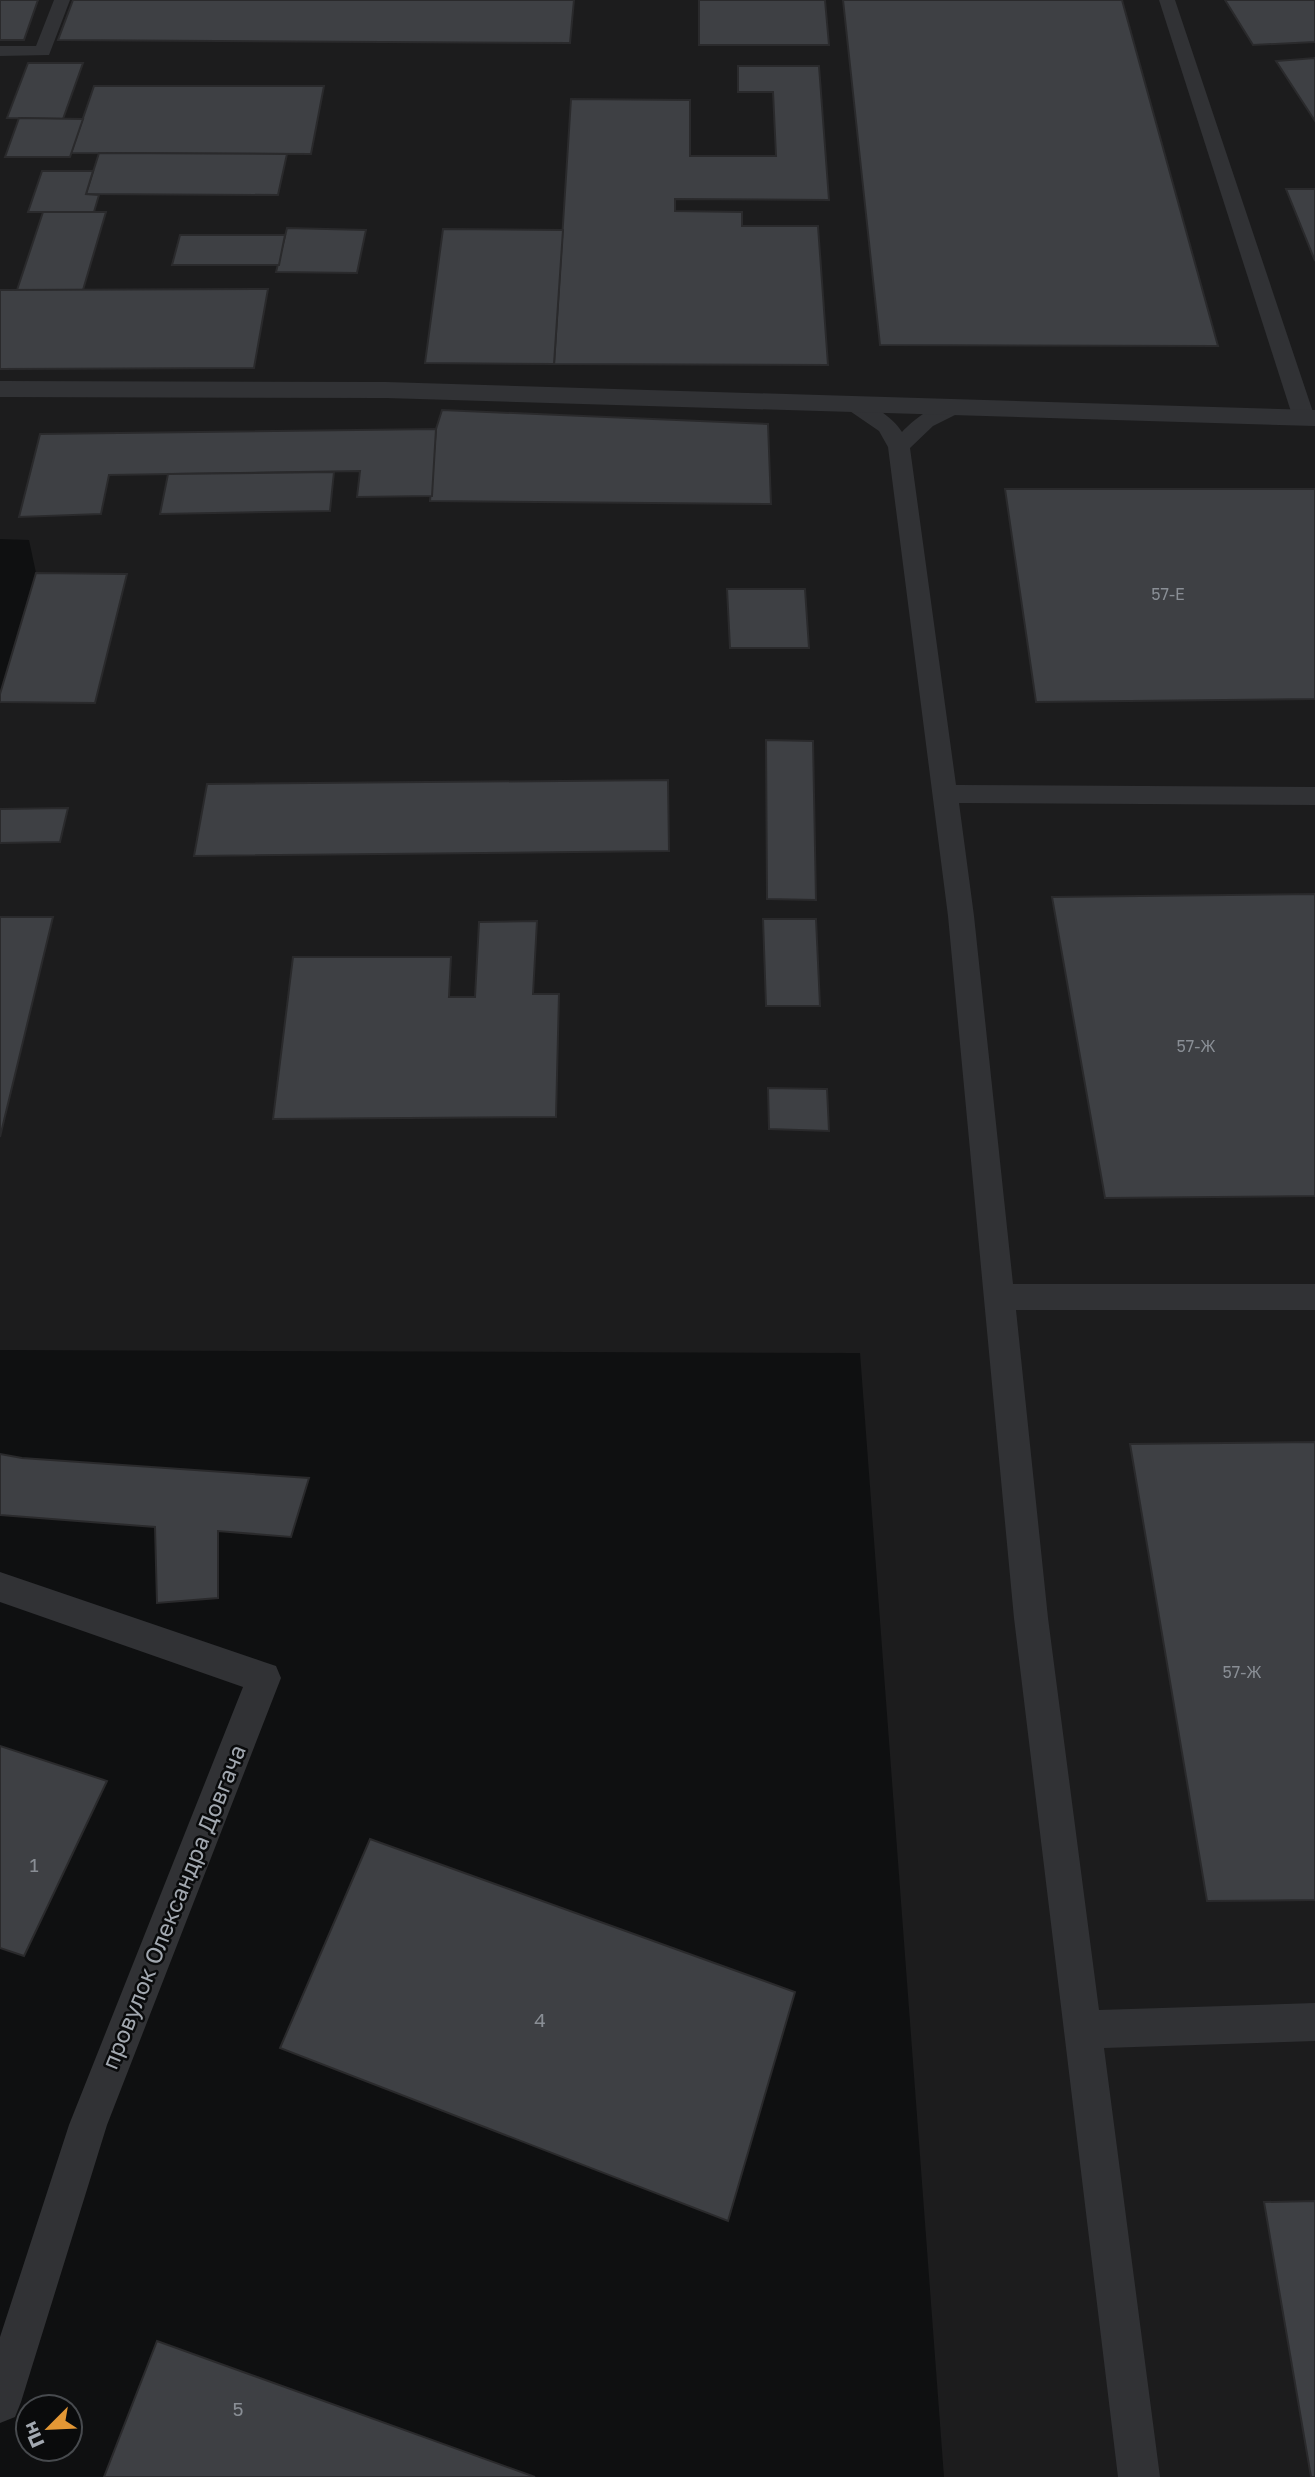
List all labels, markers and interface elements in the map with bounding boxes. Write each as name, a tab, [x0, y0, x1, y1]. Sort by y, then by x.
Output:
house number: 57-Е	[1151, 584, 1185, 604]
house number: 57-Ж	[1176, 1036, 1216, 1056]
house number: 57-Ж	[1222, 1662, 1262, 1682]
street label: провулок Олександра Довгача	[95, 1740, 251, 2073]
house number: 1	[29, 1853, 39, 1876]
house number: 4	[534, 2008, 546, 2031]
north arrow	[14, 2393, 84, 2463]
house number: 5	[232, 2397, 244, 2420]
text: Пн	[17, 2419, 49, 2452]

